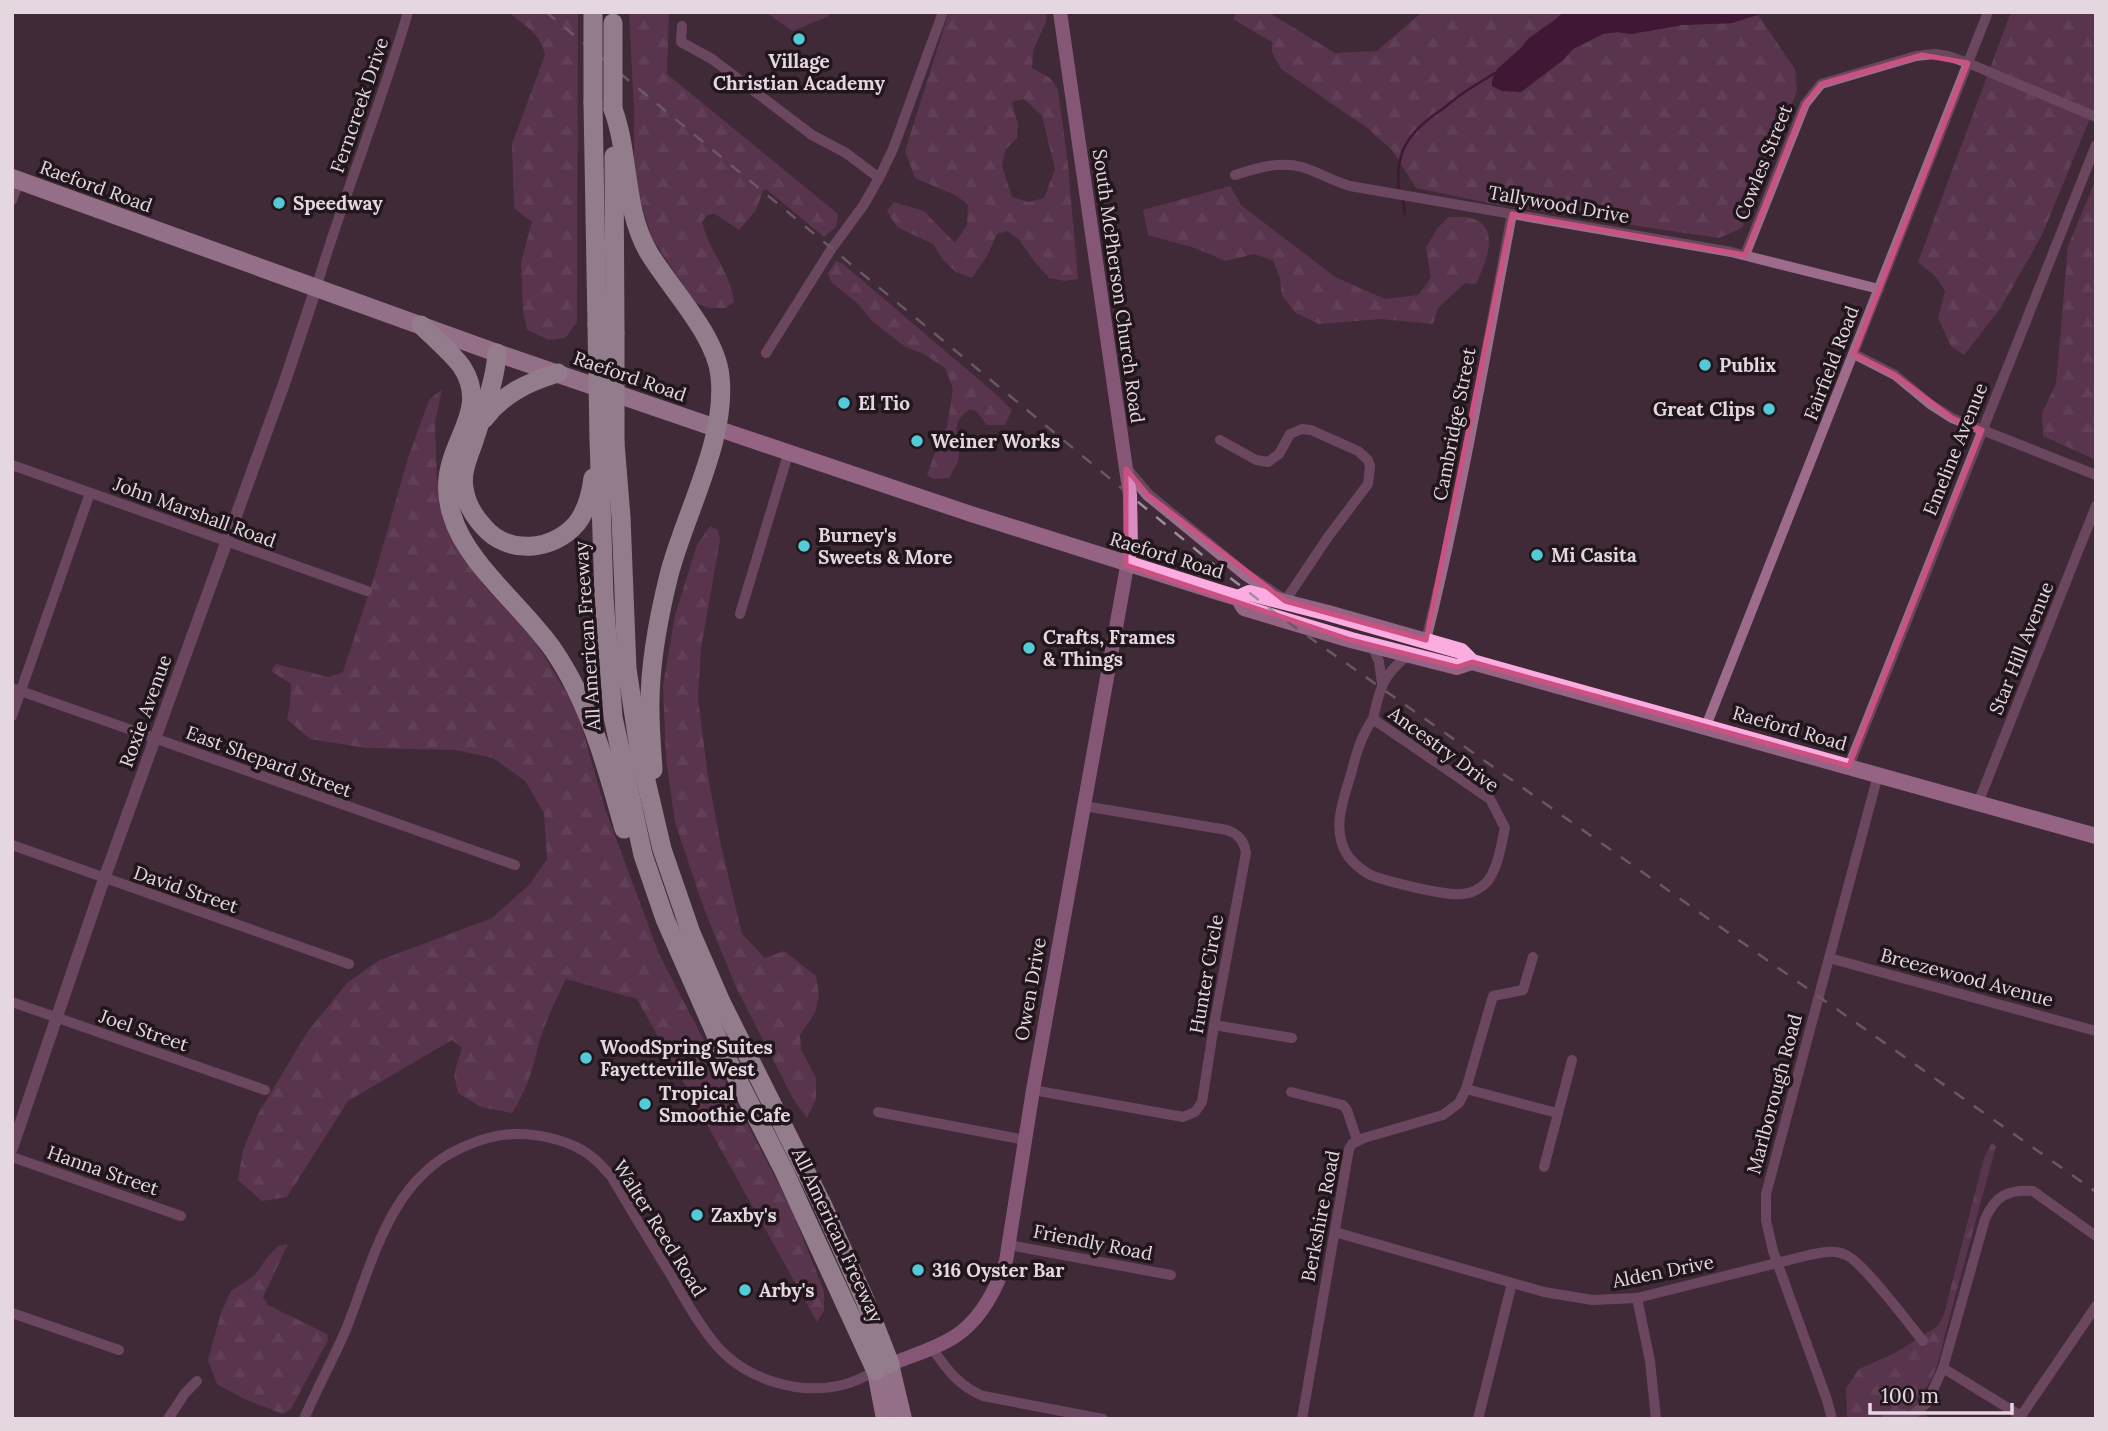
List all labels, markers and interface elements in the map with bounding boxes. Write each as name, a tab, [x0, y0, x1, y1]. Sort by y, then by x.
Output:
marker: Village Christian Academy	[791, 31, 807, 47]
street label: Ferncreek Drive	[325, 34, 393, 176]
place label: Village Christian Academy	[713, 49, 886, 95]
street label: Cowles Street	[1729, 100, 1797, 223]
street label: South McPherson Church Road	[1088, 147, 1150, 425]
street label: Raeford Road	[36, 155, 156, 217]
street label: Tallywood Drive	[1487, 180, 1631, 228]
place label: Speedway	[293, 191, 383, 215]
marker: Speedway	[271, 195, 287, 211]
street label: Fairfield Road	[1798, 302, 1864, 424]
street label: Raeford Road	[570, 345, 690, 407]
street label: Cambridge Street	[1427, 345, 1481, 503]
place label: Publix	[1719, 353, 1777, 377]
marker: Publix	[1697, 357, 1713, 373]
street label: Emeline Avenue	[1917, 379, 1993, 519]
place label: El Tio	[858, 391, 910, 415]
marker: El Tio	[836, 395, 852, 411]
place label: Great Clips	[1653, 397, 1755, 421]
marker: Great Clips	[1761, 401, 1777, 417]
place label: Weiner Works	[931, 429, 1060, 453]
marker: Weiner Works	[909, 433, 925, 449]
street label: John Marshall Road	[110, 471, 279, 553]
place label: Burney's Sweets & More	[818, 523, 953, 569]
street label: Raeford Road	[1107, 526, 1227, 584]
marker: Burney's Sweets & More	[796, 538, 812, 554]
street label: All American Freeway	[568, 540, 606, 733]
place label: Mi Casita	[1551, 543, 1637, 567]
marker: Mi Casita	[1529, 547, 1545, 563]
street label: Star Hill Avenue	[1983, 578, 2059, 718]
place label: Crafts, Frames & Things	[1043, 625, 1175, 671]
marker: Crafts, Frames & Things	[1021, 640, 1037, 656]
street label: Roxie Avenue	[114, 651, 176, 771]
street label: Ancestry Drive	[1383, 700, 1504, 797]
street label: Raeford Road	[1730, 700, 1850, 756]
street label: East Shepard Street	[183, 720, 356, 802]
street label: David Street	[131, 860, 242, 918]
street label: Hunter Circle	[1184, 913, 1228, 1035]
street label: Owen Drive	[1009, 935, 1051, 1043]
street label: Breezewood Avenue	[1878, 942, 2056, 1012]
street label: Joel Street	[95, 1003, 192, 1057]
street label: Marlborough Road	[1741, 1011, 1807, 1177]
place label: WoodSpring Suites Fayetteville West	[600, 1035, 773, 1081]
marker: WoodSpring Suites Fayetteville West	[578, 1050, 594, 1066]
place label: Tropical Smoothie Cafe	[659, 1081, 790, 1127]
marker: Tropical Smoothie Cafe	[637, 1096, 653, 1112]
street label: Hanna Street	[44, 1140, 162, 1200]
street label: All American Freeway	[787, 1143, 889, 1326]
street label: Berkshire Road	[1295, 1148, 1345, 1284]
street label: Walter Reed Road	[608, 1155, 712, 1301]
place label: Zaxby's	[711, 1203, 777, 1227]
marker: Zaxby's	[689, 1207, 705, 1223]
street label: Friendly Road	[1031, 1219, 1155, 1265]
street label: Alden Drive	[1609, 1249, 1716, 1293]
place label: 316 Oyster Bar	[932, 1258, 1064, 1282]
marker: 316 Oyster Bar	[910, 1262, 926, 1278]
place label: Arby's	[759, 1278, 814, 1302]
marker: Arby's	[737, 1282, 753, 1298]
scale bar	[1870, 1372, 2012, 1416]
text: 100 m	[1881, 1382, 1939, 1409]

